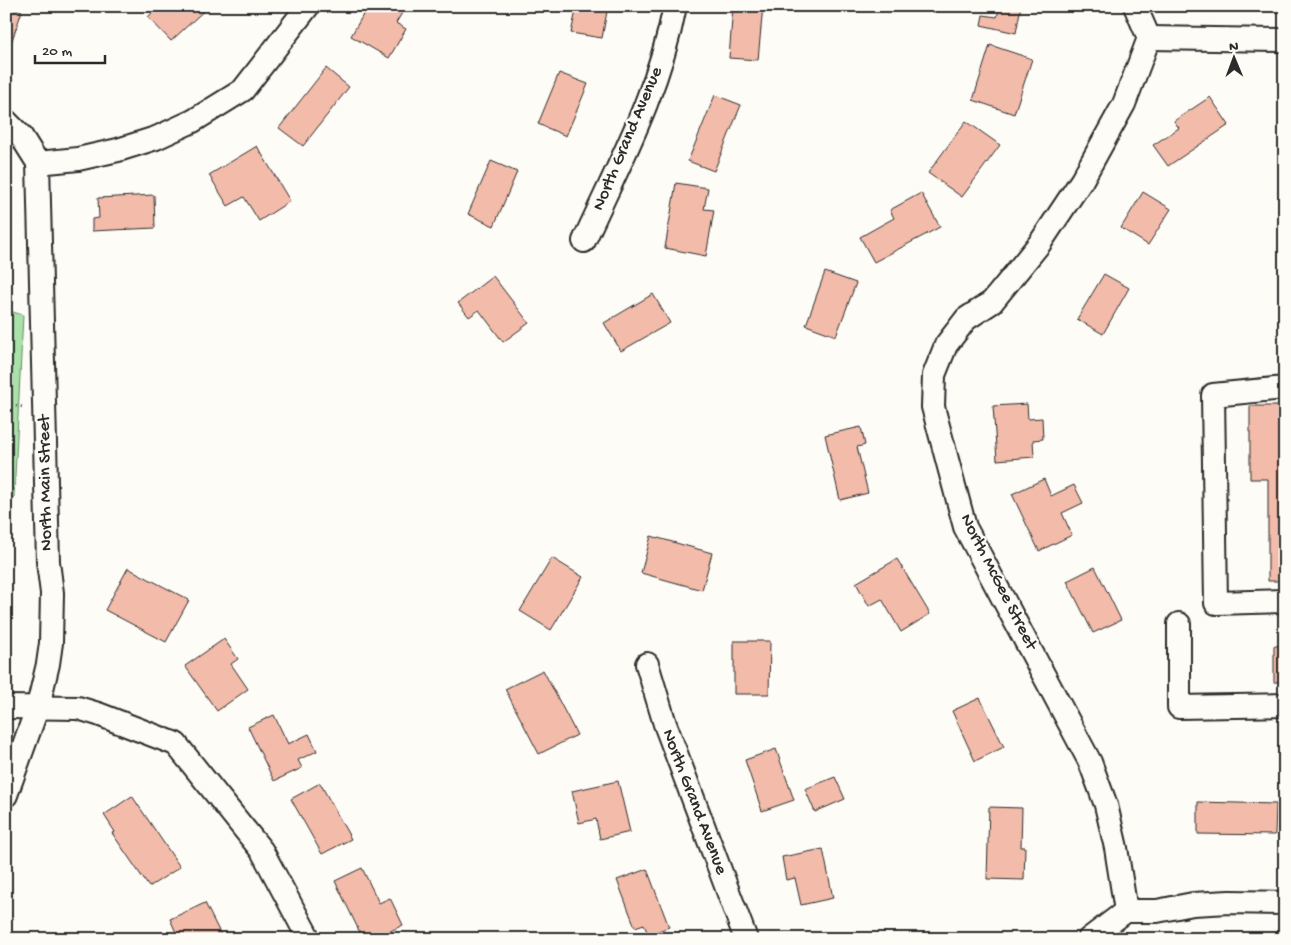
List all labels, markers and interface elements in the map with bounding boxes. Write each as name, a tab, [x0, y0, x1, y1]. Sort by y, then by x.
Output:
scale bar	[35, 32, 105, 64]
north arrow	[1208, 32, 1258, 82]
text: N	[1229, 39, 1239, 56]
text: 20 m	[42, 43, 72, 61]
street label: North Grand Avenue	[588, 63, 668, 214]
street label: North Main Street	[34, 413, 58, 551]
street label: North McGee Street	[955, 511, 1042, 655]
street label: North Grand Avenue	[657, 726, 732, 878]

